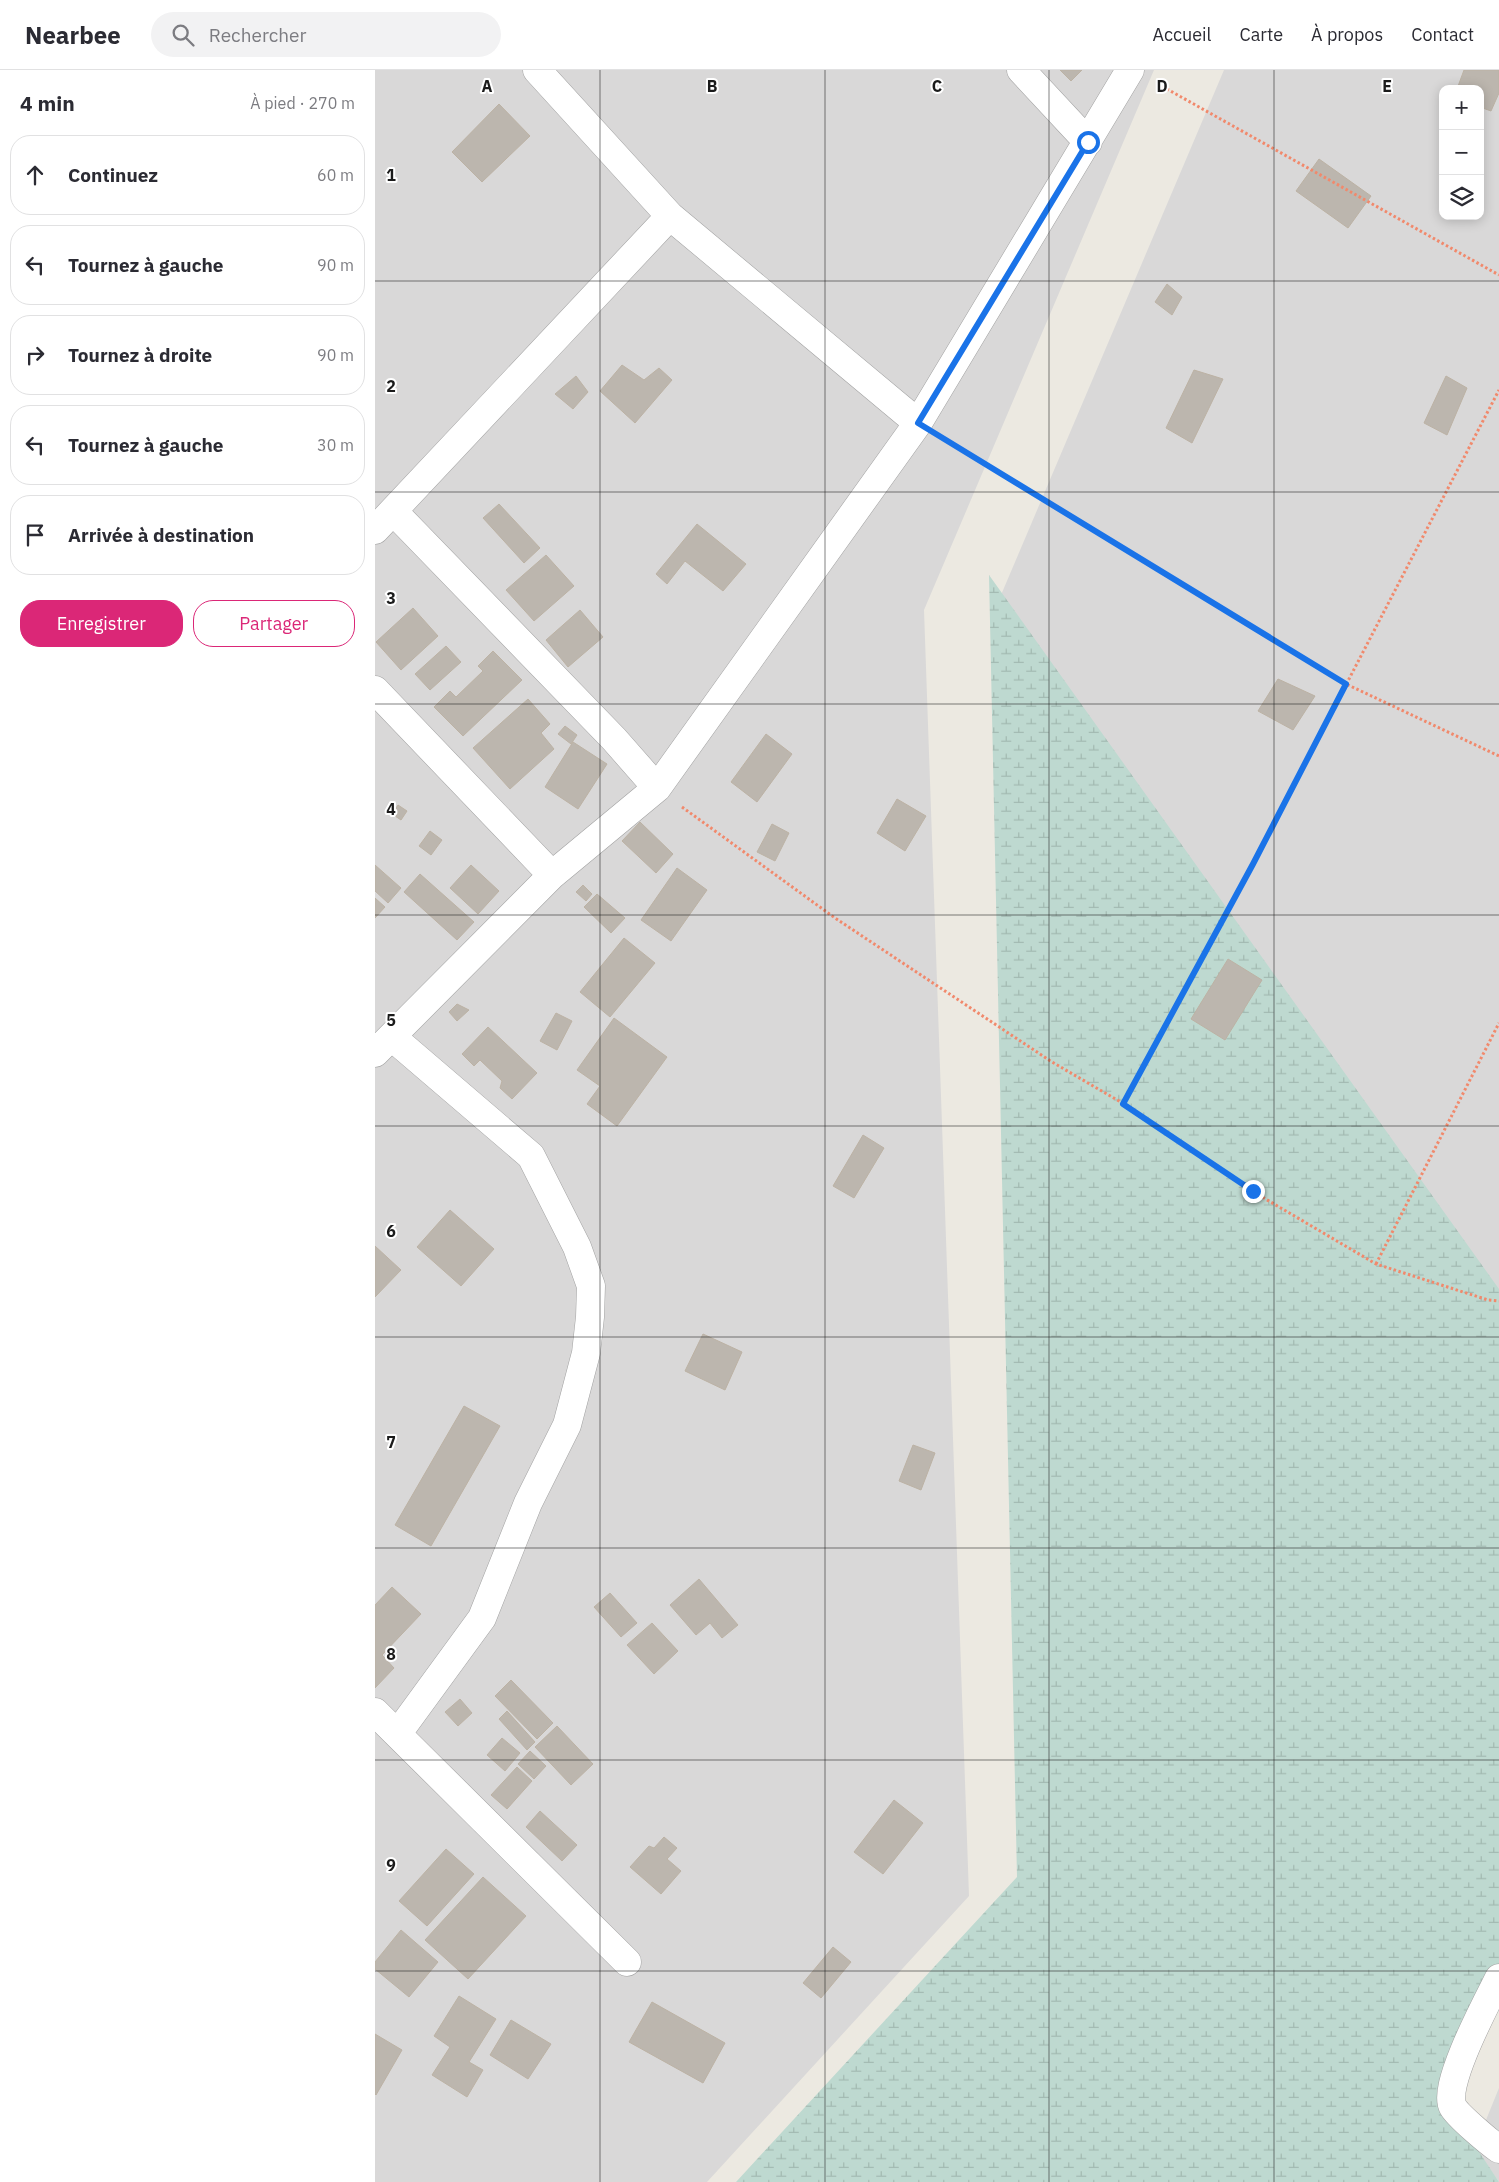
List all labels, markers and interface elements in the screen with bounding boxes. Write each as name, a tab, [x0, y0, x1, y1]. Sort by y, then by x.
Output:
search box	[151, 12, 501, 57]
text: Nearbee	[25, 19, 121, 51]
icon: search	[169, 21, 197, 49]
text: Rechercher	[209, 23, 307, 47]
text: Accueil	[1152, 23, 1211, 46]
text: Carte	[1239, 23, 1283, 46]
text: À propos	[1311, 23, 1383, 46]
text: Contact	[1411, 23, 1474, 46]
text: A	[482, 76, 493, 96]
text: B	[707, 76, 718, 96]
text: C	[932, 76, 942, 96]
text: D	[1156, 76, 1168, 96]
text: E	[1382, 76, 1392, 96]
map controls	[1439, 85, 1484, 220]
button: +	[1439, 85, 1484, 130]
text: 4 min	[20, 89, 75, 117]
text: À pied · 270 m	[250, 93, 355, 113]
button: −	[1439, 130, 1484, 175]
route start	[1077, 131, 1100, 154]
icon: ahead	[21, 161, 49, 189]
text: Continuez	[68, 163, 158, 187]
text: 60 m	[317, 165, 354, 185]
text: 1	[386, 165, 396, 185]
button: layers	[1439, 175, 1484, 220]
icon: left	[21, 251, 49, 279]
text: Tournez à gauche	[68, 253, 224, 277]
text: 90 m	[317, 255, 354, 275]
icon: right	[21, 341, 49, 369]
text: Tournez à droite	[68, 343, 212, 367]
text: 90 m	[317, 345, 354, 365]
text: 2	[386, 376, 396, 396]
icon: left	[21, 431, 49, 459]
text: Tournez à gauche	[68, 433, 224, 457]
text: 30 m	[317, 435, 354, 455]
icon: arrive	[21, 521, 49, 549]
text: Arrivée à destination	[68, 523, 254, 547]
text: 3	[386, 588, 396, 608]
button: Enregistrer	[20, 600, 183, 647]
button: Partager	[193, 600, 355, 647]
text: 4	[386, 799, 396, 819]
text: 5	[386, 1010, 396, 1030]
route end	[1242, 1180, 1265, 1203]
text: 6	[386, 1221, 396, 1241]
text: 7	[386, 1432, 396, 1452]
text: 8	[386, 1644, 396, 1664]
text: 9	[386, 1855, 396, 1875]

